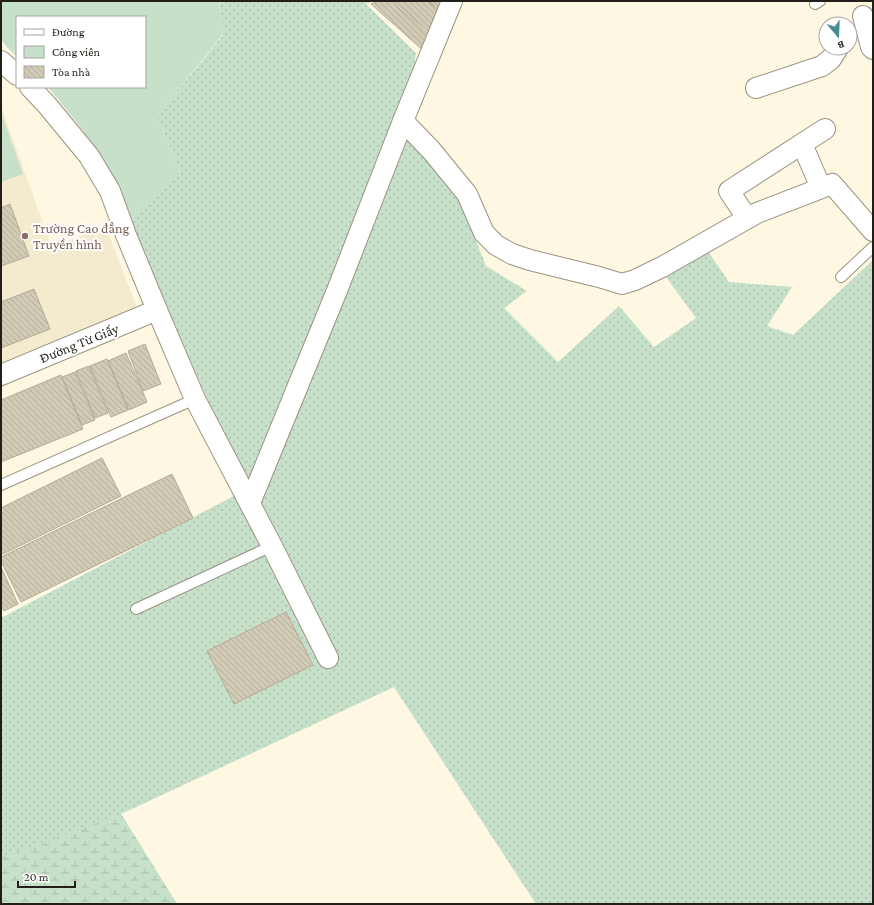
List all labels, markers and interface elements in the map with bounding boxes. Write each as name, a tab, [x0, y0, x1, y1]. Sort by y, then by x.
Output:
legend	[16, 16, 146, 88]
north arrow	[818, 16, 858, 56]
text: Đường	[52, 25, 85, 39]
text: B	[836, 39, 846, 52]
text: Công viên	[52, 45, 100, 59]
text: Tòa nhà	[52, 65, 91, 79]
place label: Trường Cao đẳng Truyền hình	[33, 220, 129, 252]
marker: Trường Cao đẳng Truyền hình	[20, 231, 30, 241]
street label: Đường Từ Giấy	[37, 320, 121, 366]
scale bar	[18, 863, 75, 889]
text: 20 m	[24, 870, 49, 884]

